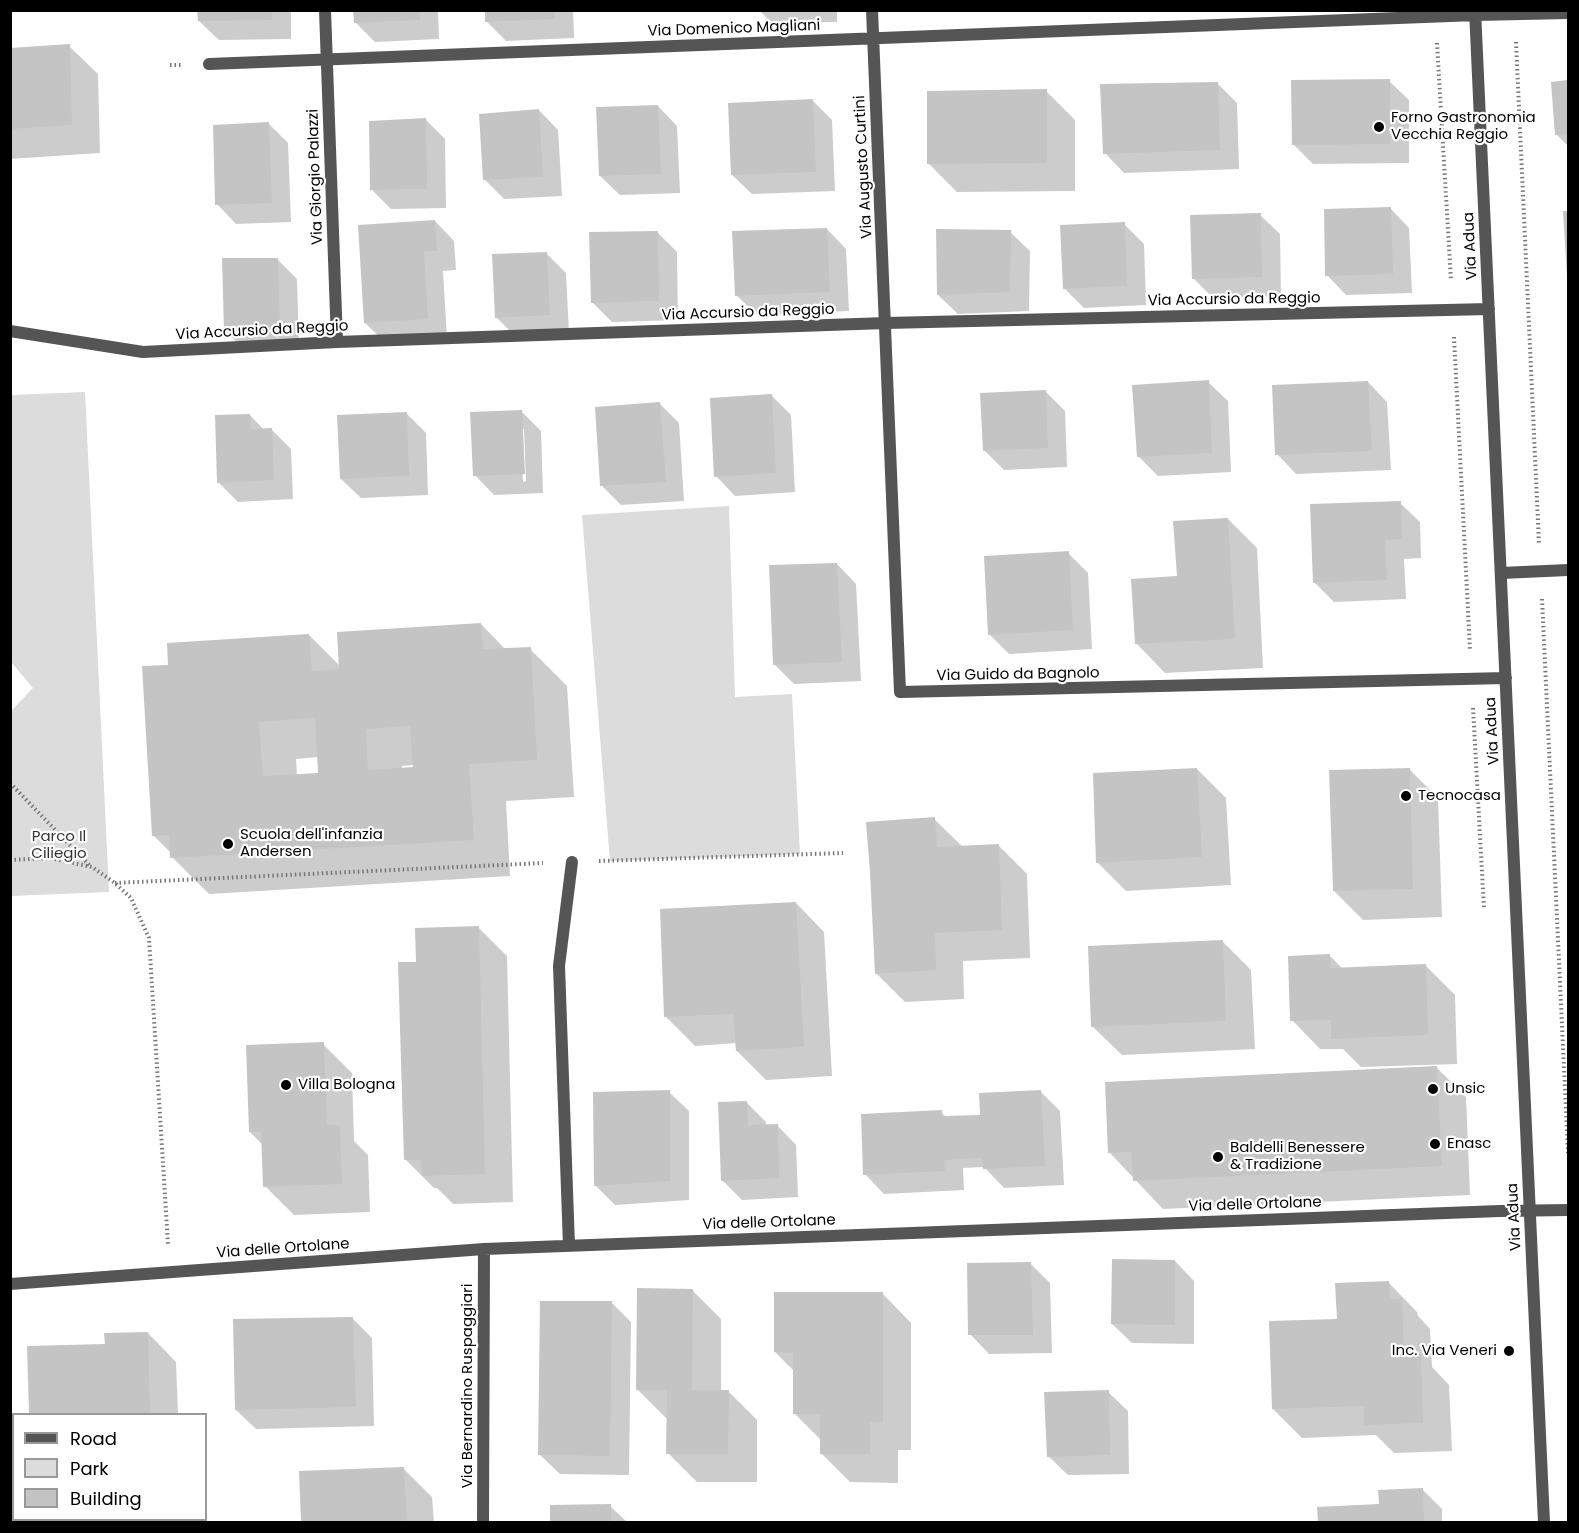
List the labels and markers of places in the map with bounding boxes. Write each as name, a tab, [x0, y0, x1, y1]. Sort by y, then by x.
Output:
place label: Forno Gastronomia Vecchia Reggio	[1391, 109, 1536, 144]
marker: Forno Gastronomia Vecchia Reggio	[1372, 120, 1386, 134]
place label: Tecnocasa	[1418, 787, 1501, 805]
marker: Tecnocasa	[1399, 789, 1413, 803]
place label: Scuola dell'infanzia Andersen	[240, 826, 383, 861]
marker: Scuola dell'infanzia Andersen	[221, 837, 235, 851]
place label: Villa Bologna	[298, 1076, 395, 1094]
marker: Villa Bologna	[279, 1078, 293, 1092]
place label: Unsic	[1445, 1080, 1485, 1098]
marker: Unsic	[1426, 1082, 1440, 1096]
place label: Enasc	[1447, 1135, 1491, 1153]
marker: Enasc	[1428, 1137, 1442, 1151]
place label: Baldelli Benessere & Tradizione	[1230, 1139, 1365, 1174]
marker: Baldelli Benessere & Tradizione	[1211, 1150, 1225, 1164]
place label: Inc. Via Veneri	[1392, 1342, 1497, 1360]
marker: Inc. Via Veneri	[1502, 1344, 1516, 1358]

